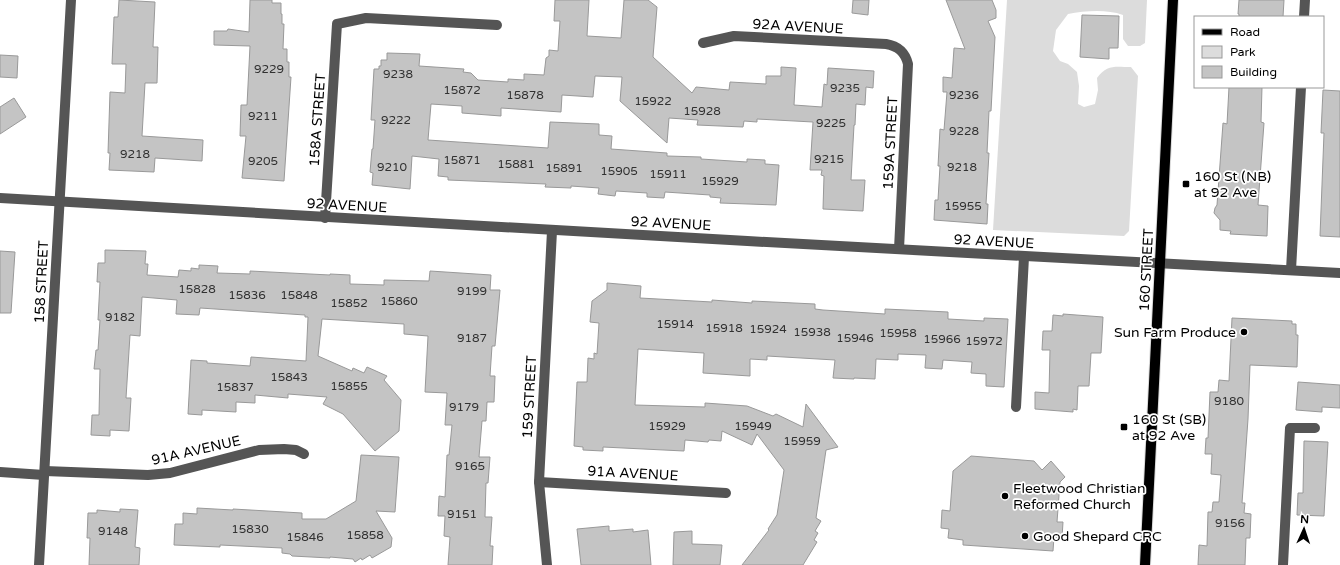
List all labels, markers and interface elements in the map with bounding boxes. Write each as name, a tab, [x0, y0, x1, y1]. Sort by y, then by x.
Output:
street label: 92A AVENUE	[752, 16, 844, 37]
legend	[1194, 16, 1324, 88]
text: Road	[1230, 25, 1260, 39]
text: Park	[1230, 45, 1256, 59]
house number: 9229	[254, 62, 284, 76]
text: Building	[1230, 65, 1277, 79]
house number: 9238	[383, 67, 413, 81]
street label: 158A STREET	[306, 72, 329, 167]
house number: 9235	[830, 81, 860, 95]
house number: 15872	[443, 83, 481, 97]
house number: 15878	[506, 88, 544, 102]
house number: 9236	[949, 88, 979, 102]
house number: 15922	[634, 94, 672, 108]
street label: 159A STREET	[880, 95, 901, 190]
house number: 15928	[683, 104, 721, 118]
house number: 9211	[248, 109, 278, 123]
house number: 9222	[381, 113, 411, 127]
house number: 9225	[816, 116, 846, 130]
house number: 9228	[949, 124, 979, 138]
house number: 9218	[120, 147, 150, 161]
house number: 9215	[814, 152, 844, 166]
house number: 15871	[443, 153, 481, 167]
house number: 9205	[248, 154, 278, 168]
house number: 15881	[497, 157, 535, 171]
house number: 9210	[377, 160, 408, 174]
house number: 9218	[947, 160, 977, 174]
house number: 15891	[545, 161, 583, 175]
house number: 15905	[600, 164, 638, 178]
house number: 15911	[649, 167, 687, 181]
place label: 160 St (NB) at 92 Ave	[1194, 168, 1271, 201]
house number: 15929	[701, 174, 739, 188]
marker: 160 St (NB) at 92 Ave	[1181, 179, 1191, 189]
street label: 92 AVENUE	[306, 195, 388, 216]
house number: 15955	[944, 199, 982, 213]
street label: 92 AVENUE	[630, 213, 712, 234]
street label: 160 STREET	[1136, 228, 1157, 312]
street label: 92 AVENUE	[953, 231, 1035, 252]
street label: 158 STREET	[31, 240, 52, 324]
house number: 15828	[178, 282, 216, 296]
house number: 9199	[457, 284, 487, 298]
house number: 15836	[228, 288, 266, 302]
house number: 15848	[280, 288, 318, 302]
house number: 15860	[380, 294, 418, 308]
house number: 15852	[330, 296, 368, 310]
house number: 9182	[105, 310, 135, 324]
house number: 15914	[656, 317, 694, 331]
house number: 15918	[705, 321, 743, 335]
house number: 15924	[749, 322, 787, 336]
place label: Sun Farm Produce	[1114, 324, 1236, 341]
house number: 15938	[793, 325, 831, 339]
house number: 15958	[879, 326, 917, 340]
marker: Sun Farm Produce	[1239, 327, 1249, 337]
house number: 9187	[457, 331, 487, 345]
house number: 15946	[836, 331, 874, 345]
house number: 15966	[923, 332, 961, 346]
house number: 15972	[965, 334, 1003, 348]
street label: 159 STREET	[519, 355, 540, 439]
house number: 15843	[270, 370, 308, 384]
house number: 15855	[330, 379, 368, 393]
house number: 15837	[216, 380, 254, 394]
house number: 9180	[1214, 394, 1245, 408]
house number: 9179	[449, 400, 479, 414]
place label: 160 St (SB) at 92 Ave	[1132, 411, 1206, 444]
house number: 15929	[648, 419, 686, 433]
house number: 15949	[734, 419, 772, 433]
marker: 160 St (SB) at 92 Ave	[1119, 422, 1129, 432]
street label: 91A AVENUE	[150, 432, 242, 469]
house number: 15959	[783, 434, 821, 448]
house number: 9165	[455, 459, 485, 473]
street label: 91A AVENUE	[587, 463, 679, 484]
place label: Fleetwood Christian Reformed Church	[1013, 480, 1146, 513]
marker: Fleetwood Christian Reformed Church	[1000, 491, 1010, 501]
house number: 9151	[447, 507, 477, 521]
north arrow	[1284, 509, 1324, 549]
text: N	[1300, 513, 1309, 526]
house number: 9156	[1215, 516, 1245, 530]
house number: 15830	[231, 522, 269, 536]
house number: 9148	[98, 524, 128, 538]
house number: 15858	[346, 528, 384, 542]
place label: Good Shepard CRC	[1033, 528, 1162, 545]
house number: 15846	[286, 530, 324, 544]
marker: Good Shepard CRC	[1020, 531, 1030, 541]

